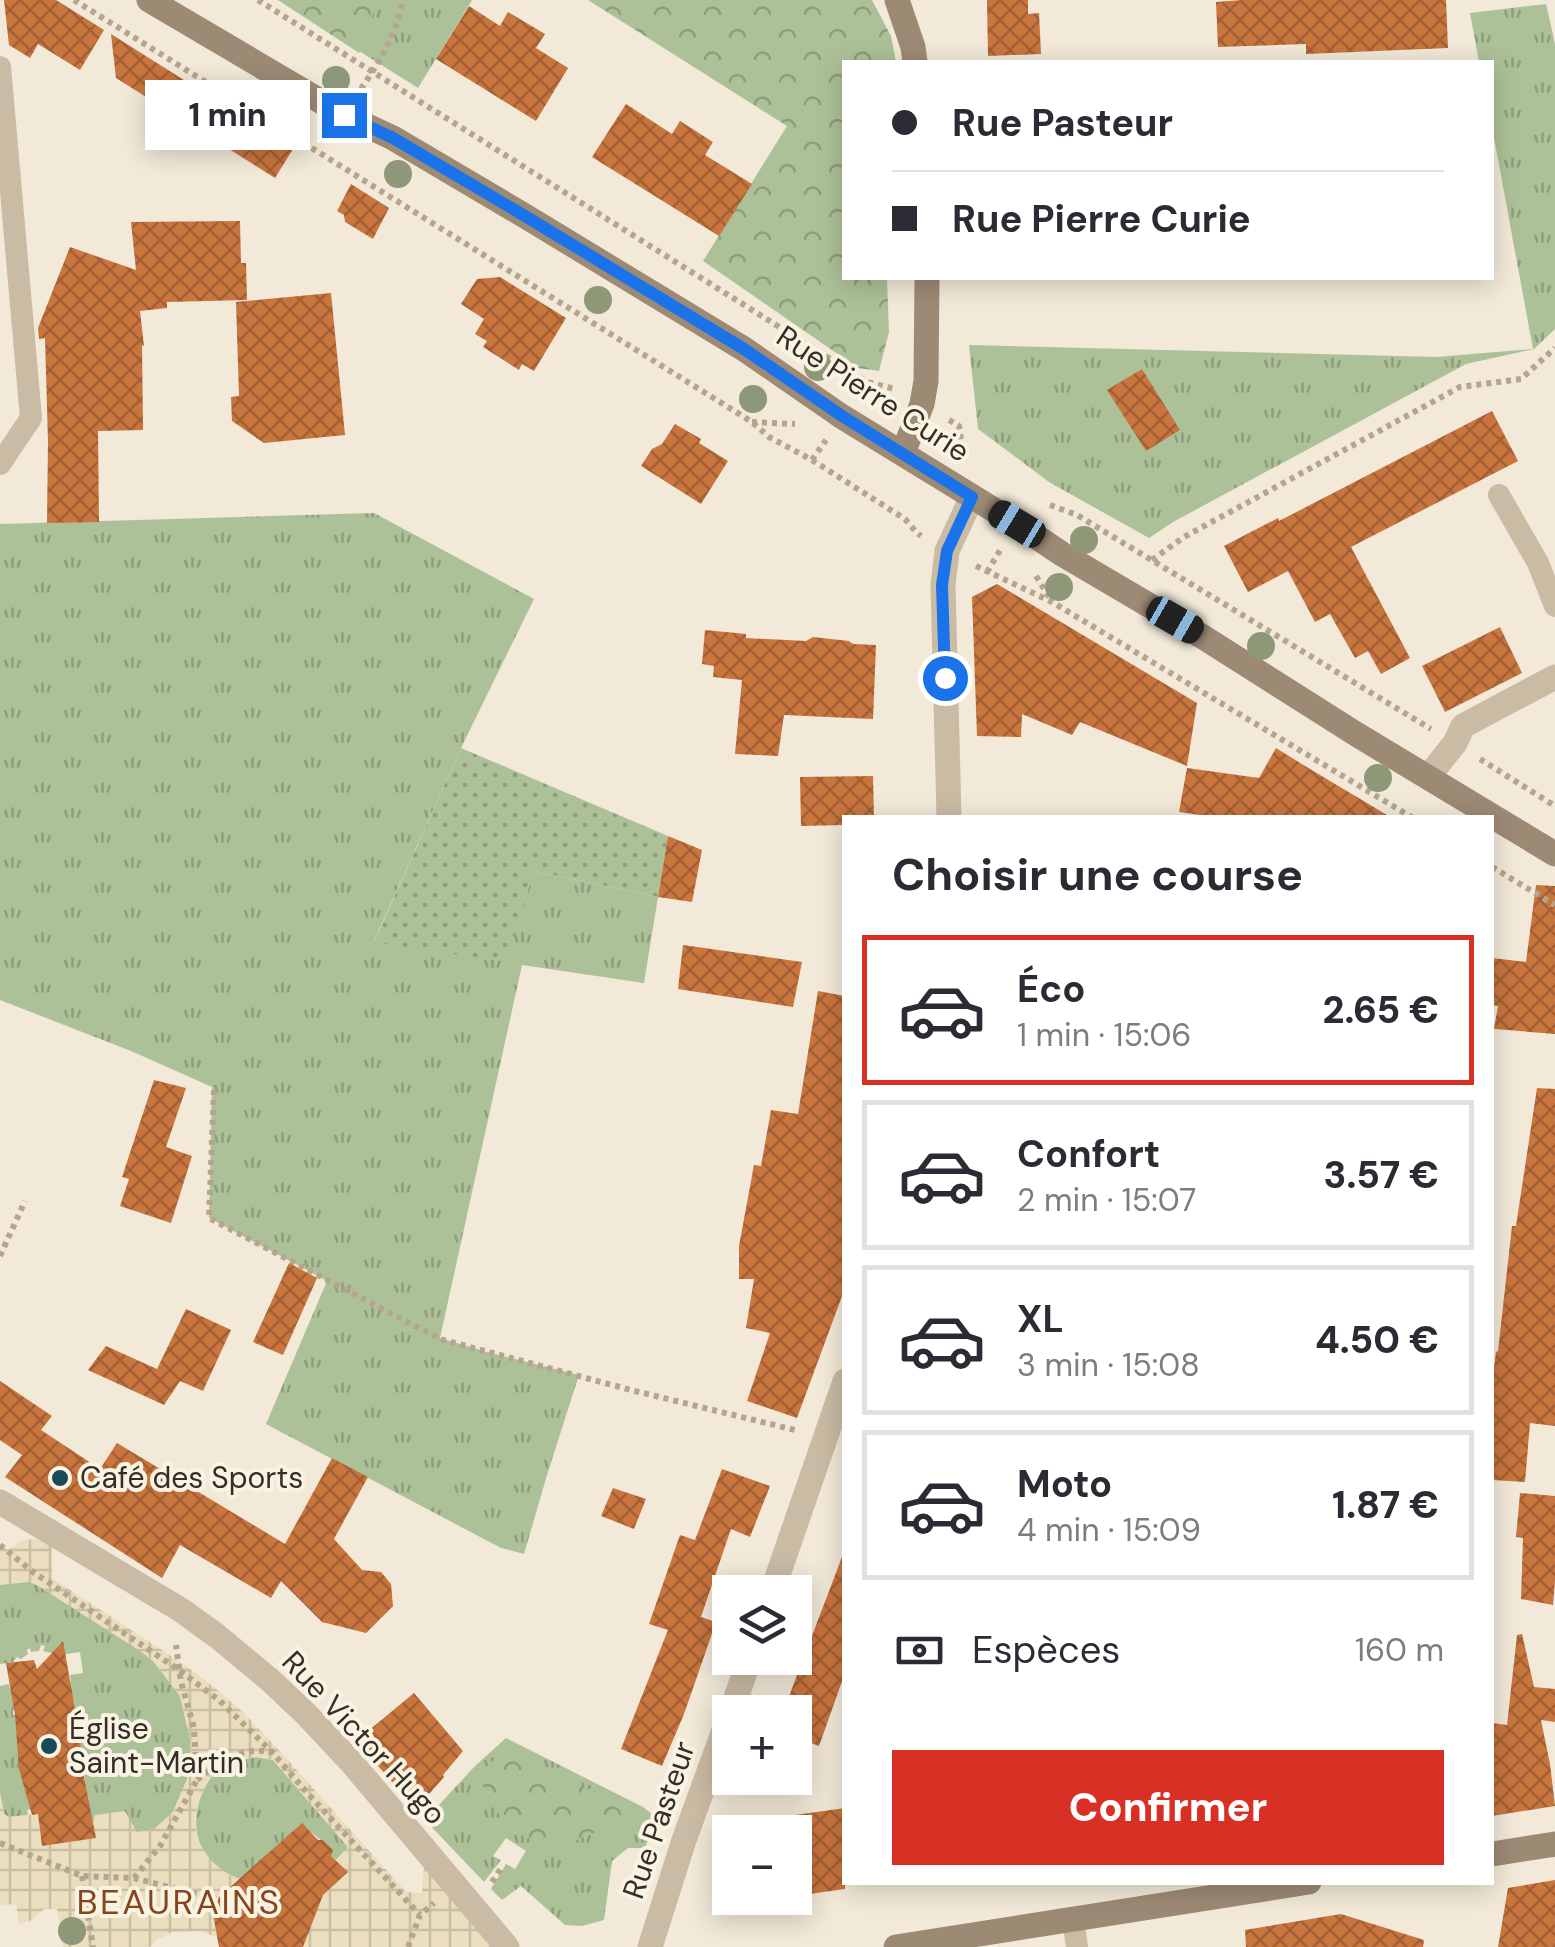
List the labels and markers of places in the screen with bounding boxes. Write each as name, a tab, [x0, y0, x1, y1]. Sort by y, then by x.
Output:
place label: Café des Sports	[80, 1458, 303, 1497]
marker: Café des Sports	[49, 1467, 71, 1489]
place label: Église Saint-Martin	[69, 1709, 244, 1782]
marker: Église Saint-Martin	[38, 1735, 60, 1757]

